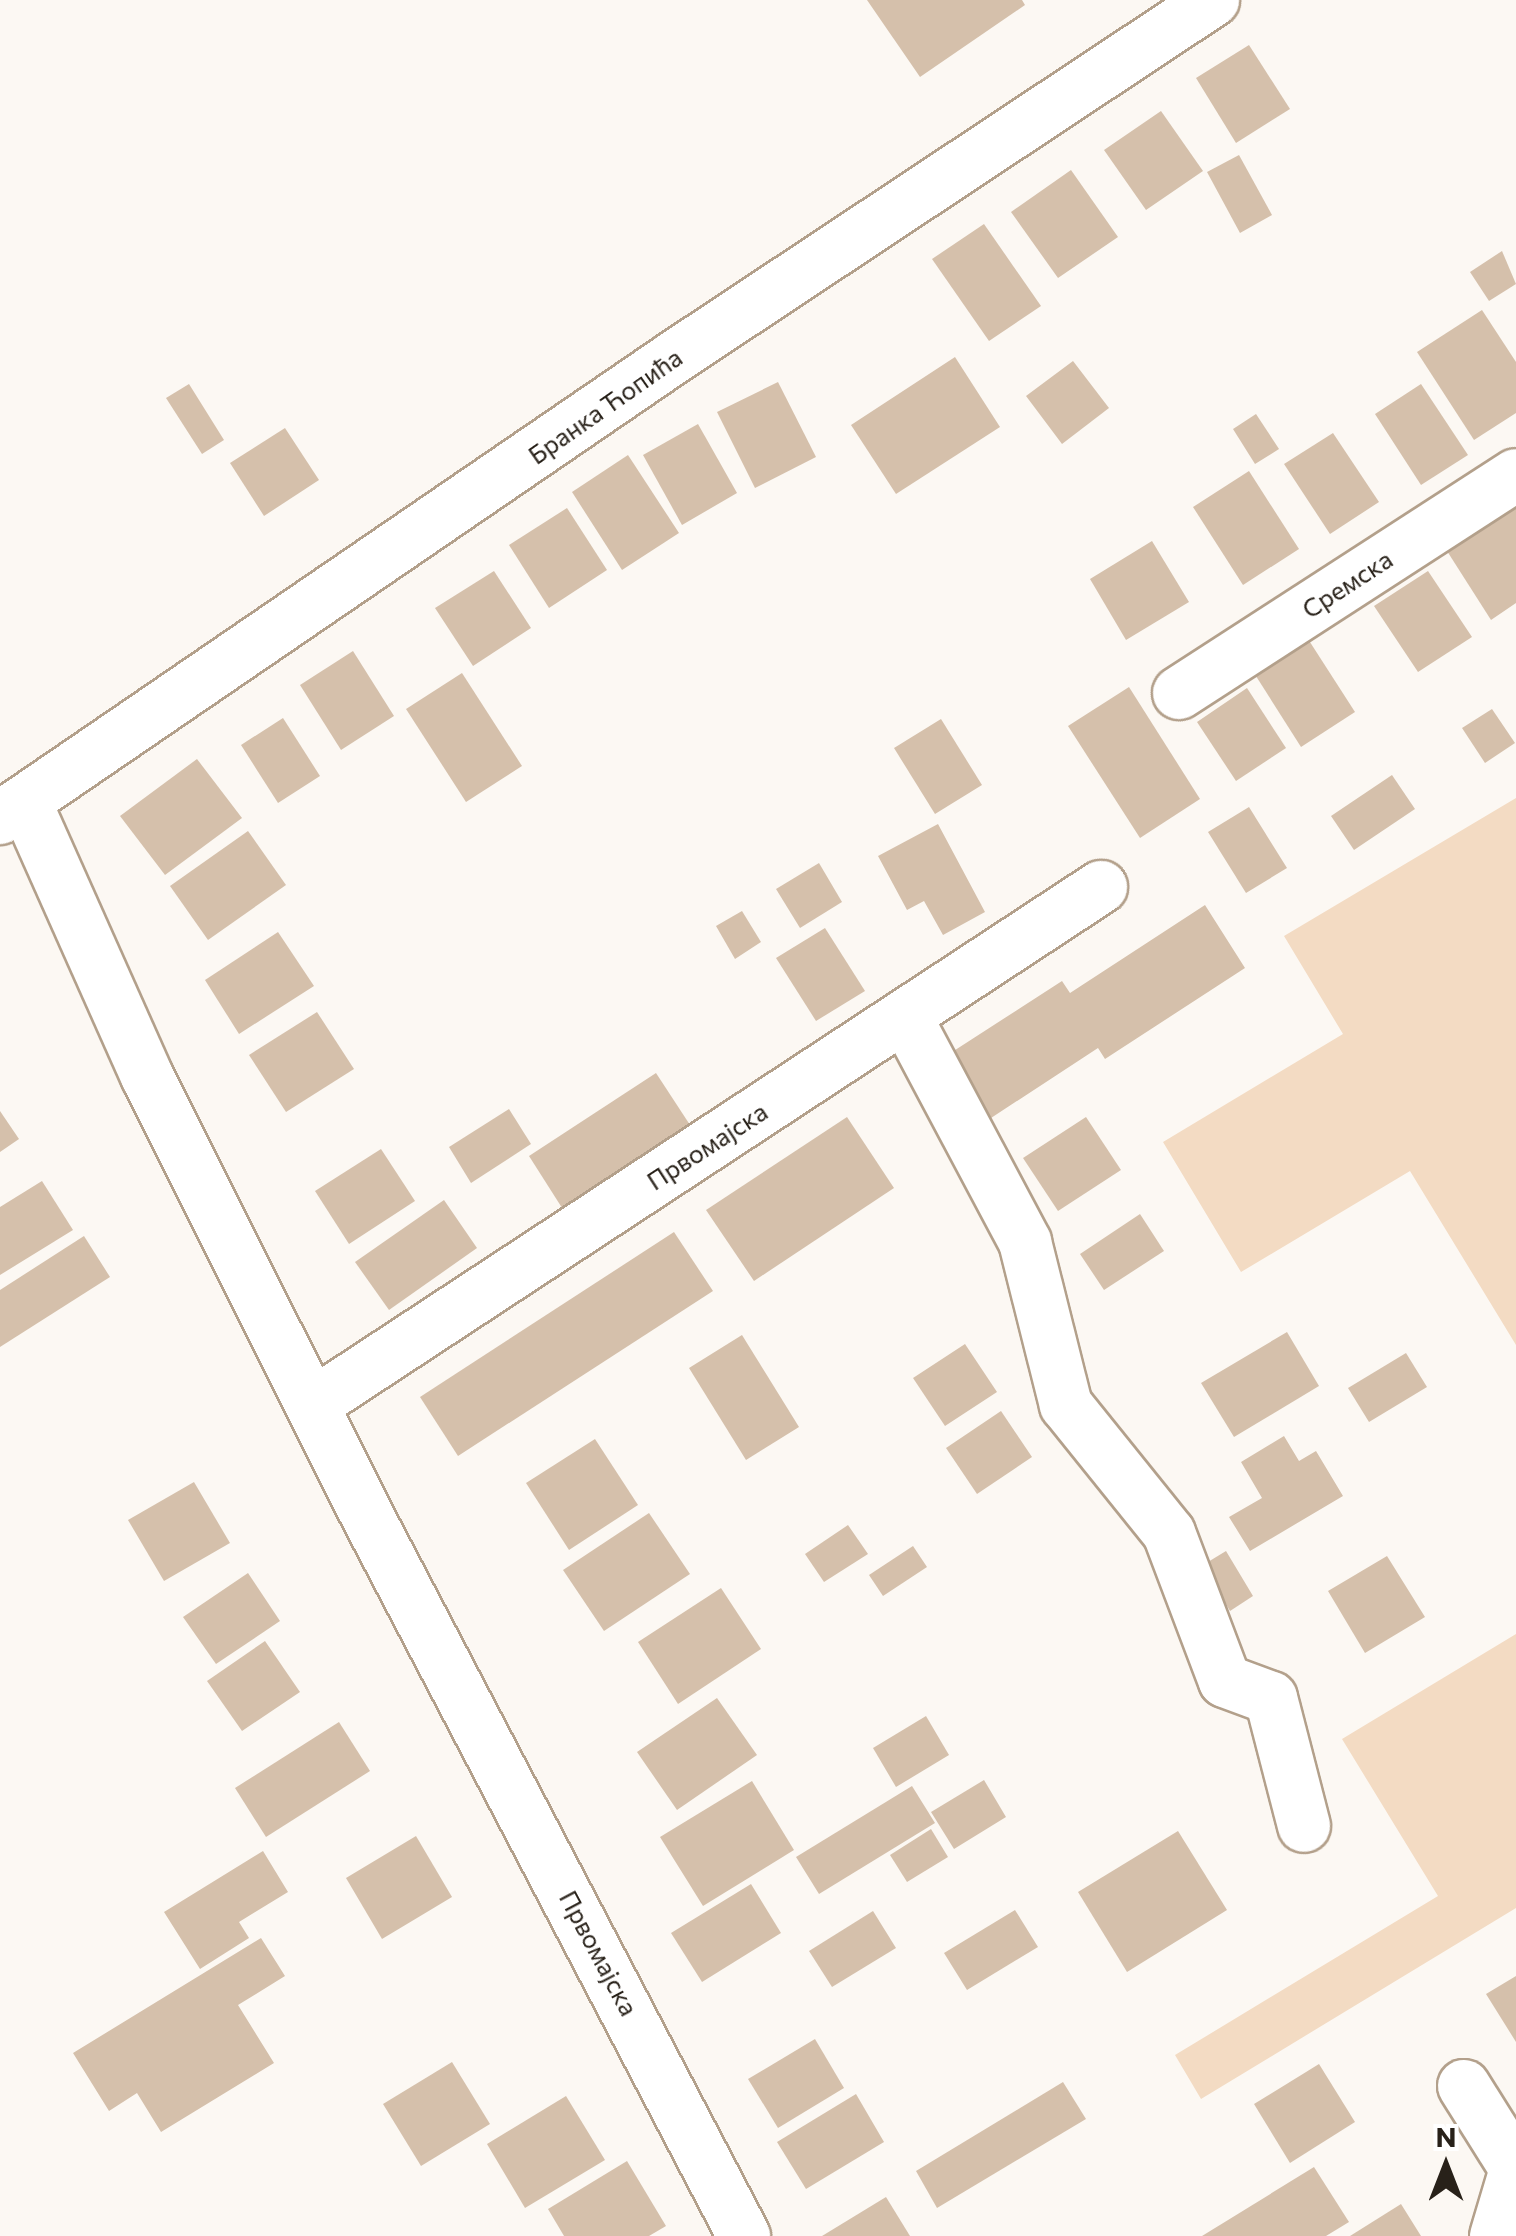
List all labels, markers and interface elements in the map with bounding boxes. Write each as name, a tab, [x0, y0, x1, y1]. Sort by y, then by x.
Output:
street label: Бранка Ћопића	[522, 342, 688, 470]
street label: Сремска	[1296, 544, 1398, 624]
street label: Првомајска	[641, 1096, 773, 1196]
street label: Првомајска	[554, 1885, 644, 2021]
north arrow	[1396, 2116, 1496, 2216]
text: N	[1436, 2119, 1457, 2153]

